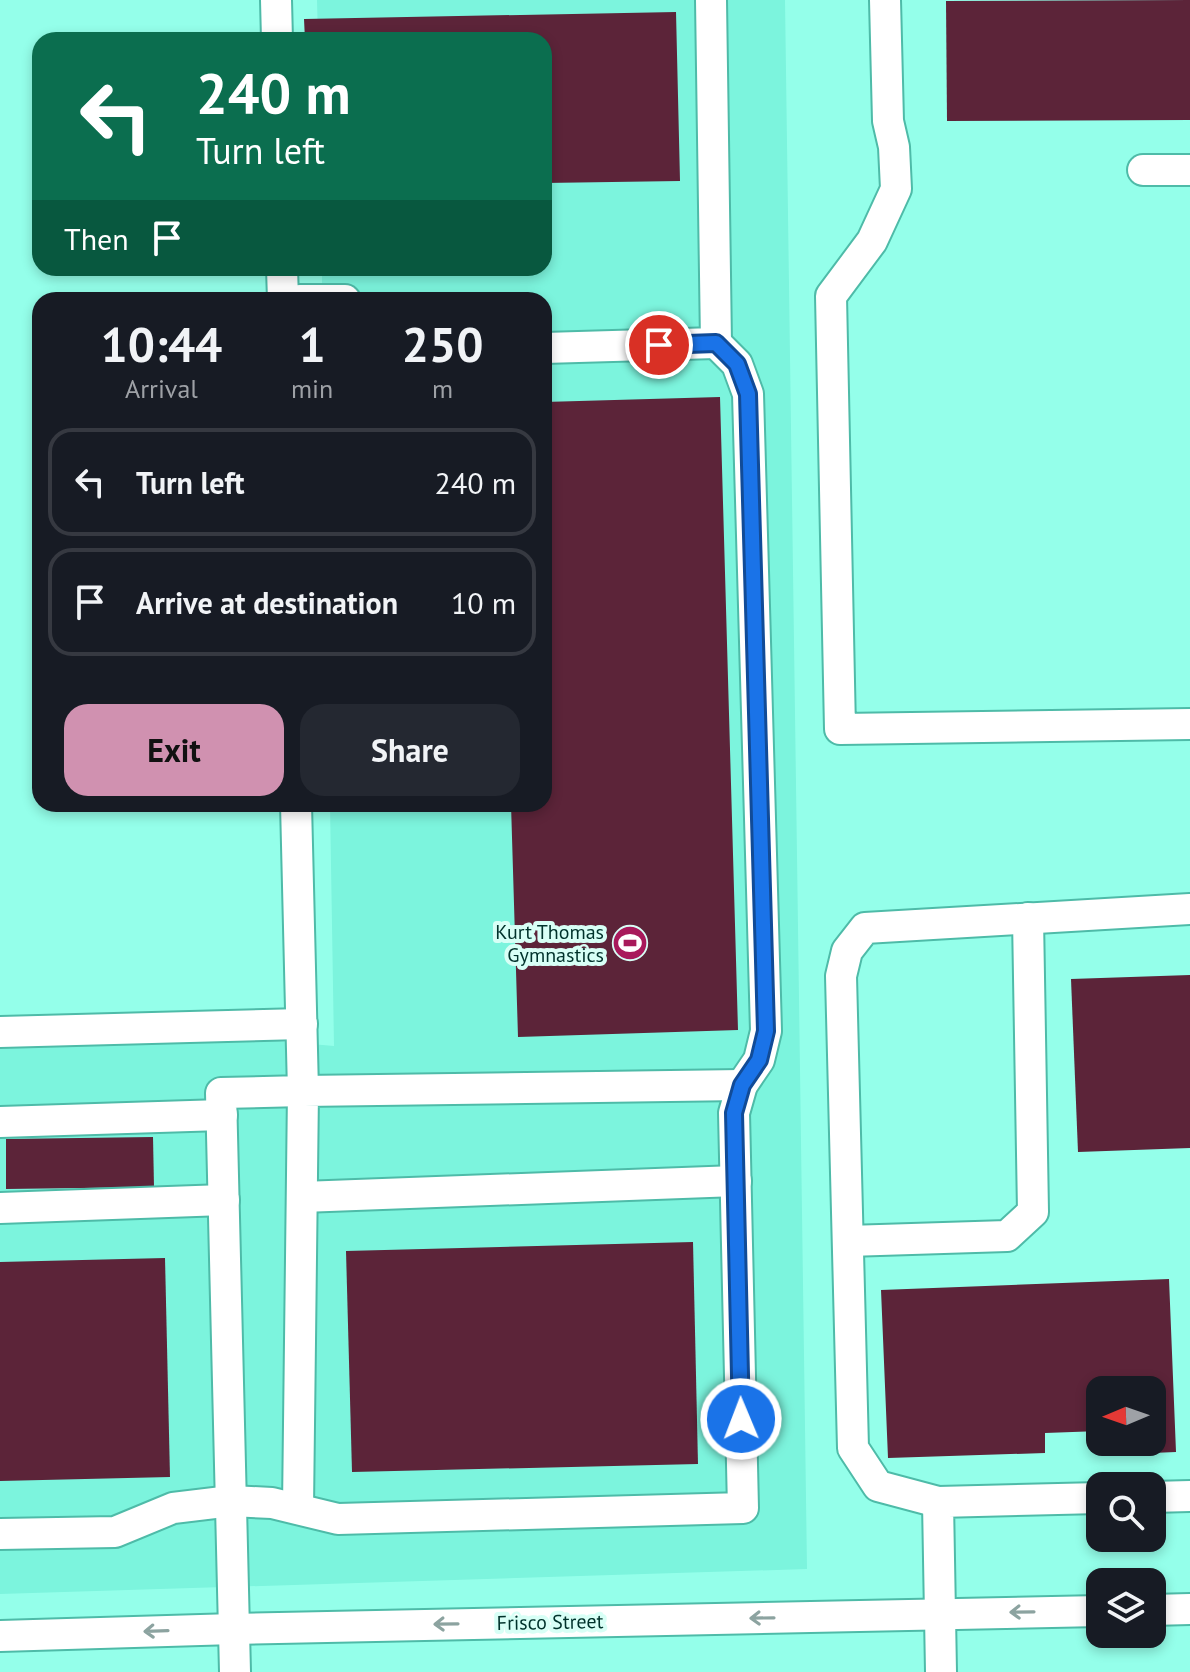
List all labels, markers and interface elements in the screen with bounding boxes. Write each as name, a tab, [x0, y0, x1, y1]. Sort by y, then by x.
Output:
text: 240 m	[196, 57, 351, 129]
icon: left	[64, 64, 168, 168]
text: Turn left	[196, 127, 325, 174]
icon: arrive	[145, 216, 189, 260]
text: Then	[64, 219, 129, 258]
pin	[625, 311, 693, 379]
text: 10:44	[101, 313, 222, 375]
text: 1	[298, 313, 326, 375]
text: 250	[402, 313, 483, 375]
icon: arrive	[637, 323, 681, 367]
text: Arrival	[125, 372, 198, 405]
text: min	[291, 372, 333, 405]
text: m	[432, 372, 453, 405]
icon: left	[68, 460, 112, 504]
text: Turn left	[136, 463, 244, 502]
text: 240 m	[435, 463, 516, 502]
icon: arrive	[68, 580, 112, 624]
text: Arrive at destination	[136, 583, 398, 622]
text: 10 m	[451, 583, 516, 622]
button: Exit	[64, 704, 284, 796]
button: Share	[300, 704, 520, 796]
place label: Kurt Thomas Gymnastics	[495, 919, 604, 968]
sports icon: Kurt Thomas Gymnastics	[611, 924, 649, 962]
north arrow	[1086, 1376, 1166, 1456]
map controls	[1086, 1376, 1166, 1648]
position arrow	[699, 1377, 783, 1461]
button: search	[1086, 1472, 1166, 1552]
button: layers	[1086, 1568, 1166, 1648]
one-way arrow	[1009, 1605, 1036, 1620]
street label: Frisco Street	[496, 1608, 604, 1636]
one-way arrow	[749, 1610, 776, 1625]
one-way arrow	[433, 1616, 460, 1632]
one-way arrow	[143, 1624, 170, 1639]

